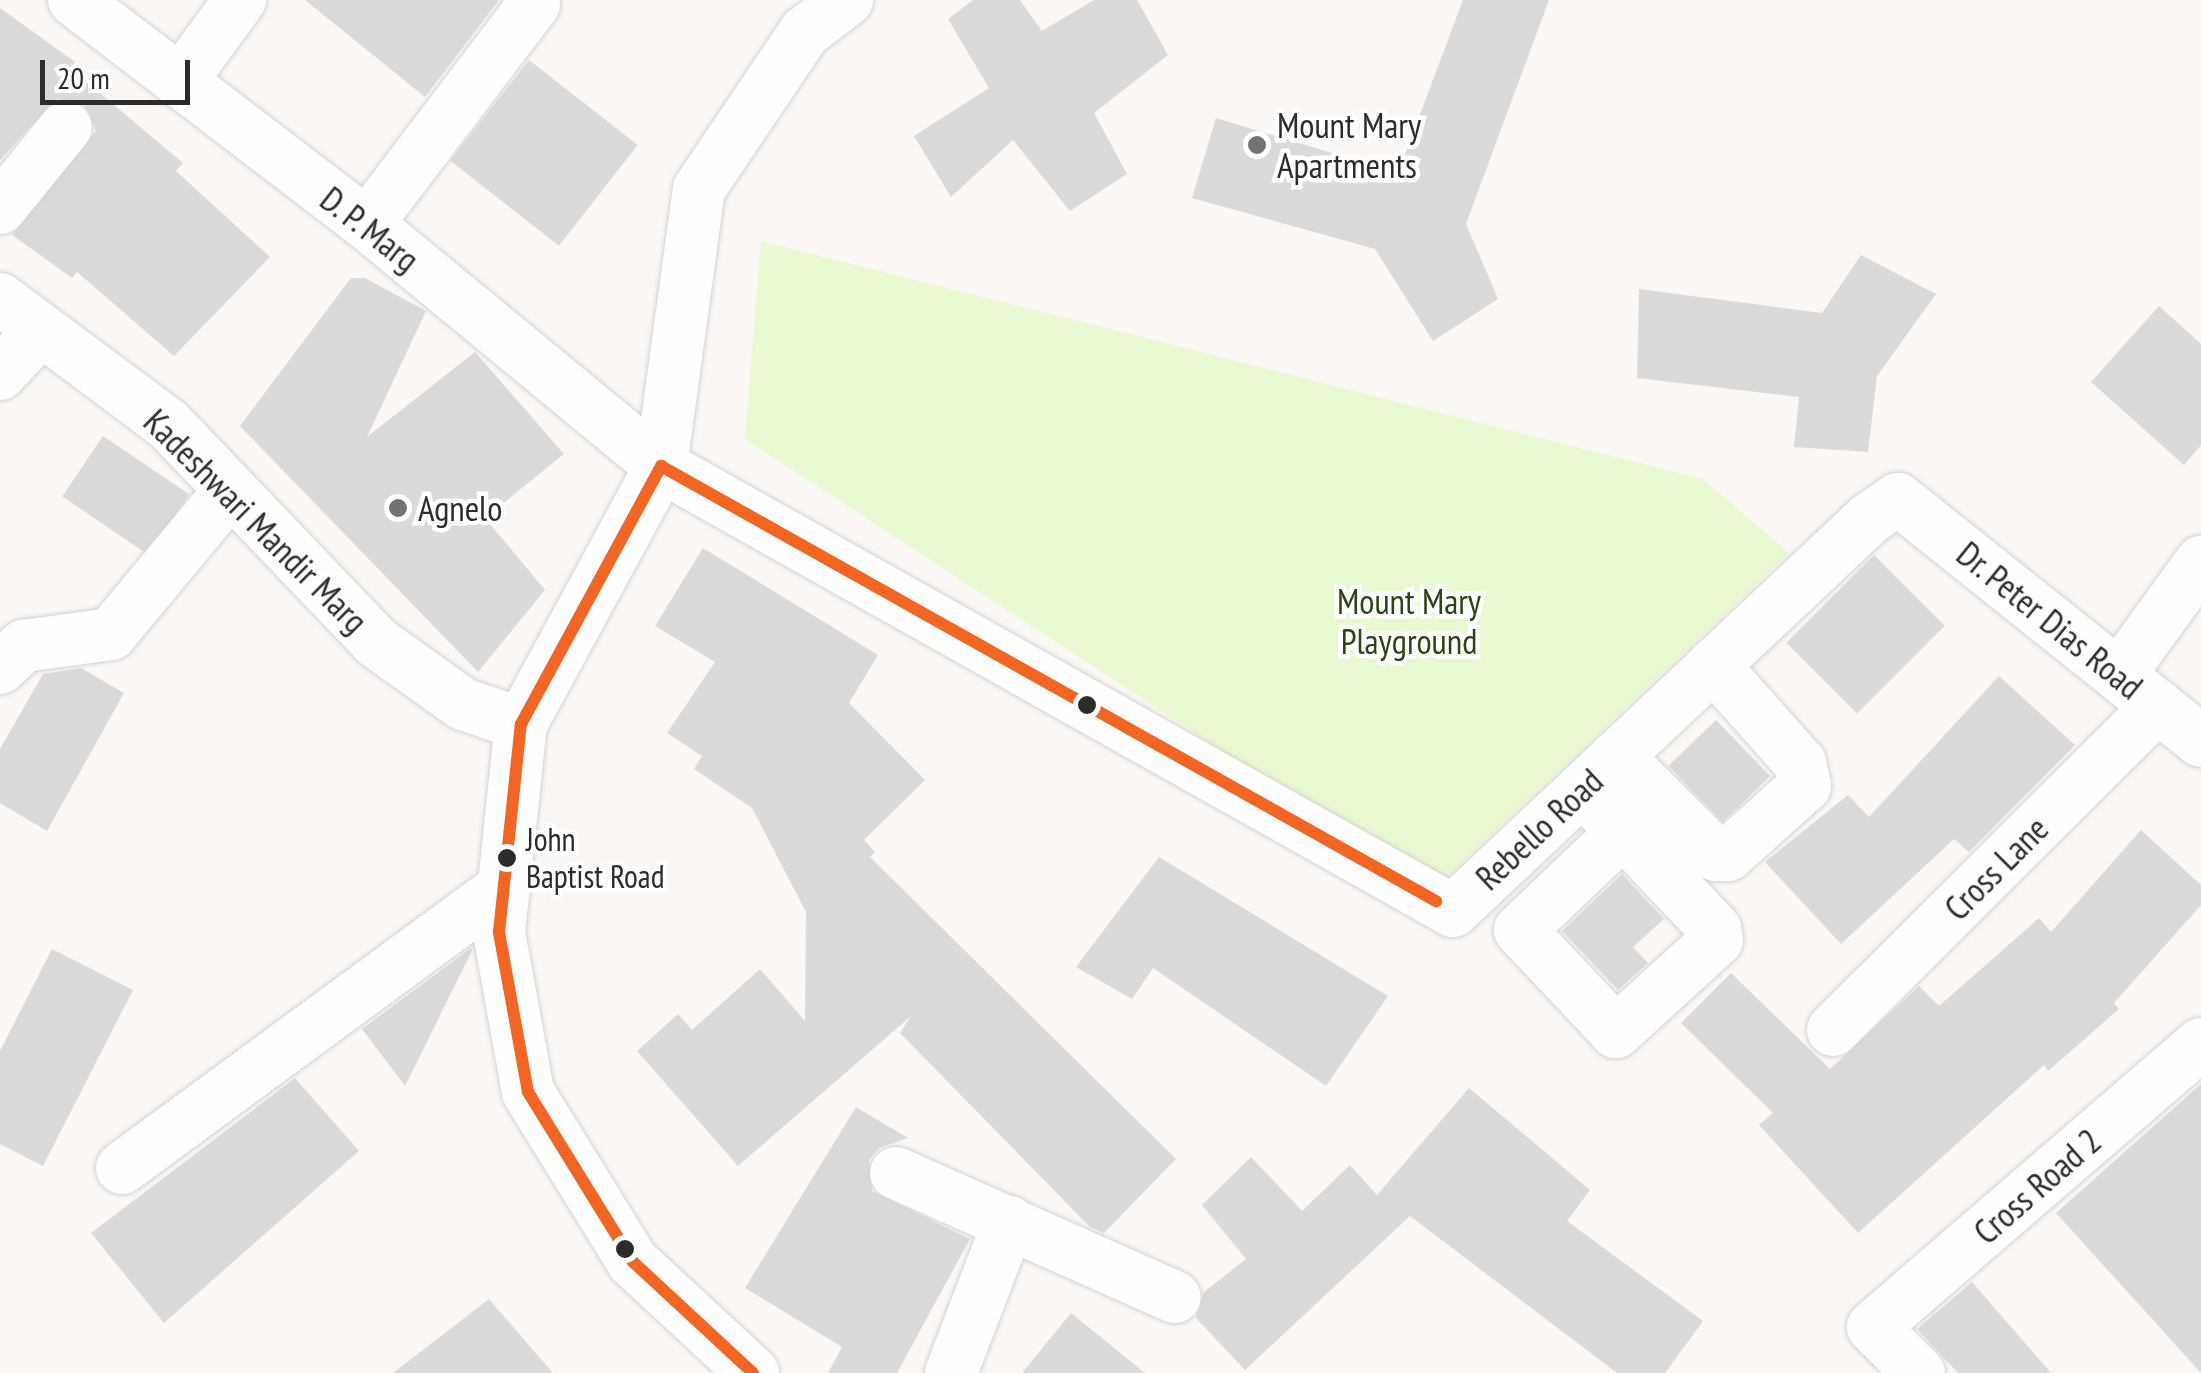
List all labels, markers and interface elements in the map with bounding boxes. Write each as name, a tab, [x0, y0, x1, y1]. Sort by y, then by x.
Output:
scale bar	[45, 40, 195, 102]
text: 20 m	[57, 58, 110, 97]
place label: Mount Mary Apartments	[1277, 104, 1421, 186]
marker: Mount Mary Apartments	[1246, 134, 1268, 156]
street label: D. P. Marg	[311, 176, 429, 282]
street label: Kadeshwari Mandir Marg	[135, 400, 377, 642]
place label: Agnelo	[418, 487, 502, 529]
marker: Agnelo	[387, 497, 409, 519]
street label: Dr. Peter Dias Road	[1948, 532, 2152, 708]
park label: Mount Mary Playground	[1337, 580, 1481, 662]
unlabelled marker	[1077, 695, 1097, 715]
street label: Rebello Road	[1467, 760, 1611, 898]
street label: Cross Lane	[1935, 807, 2057, 929]
place label: John Baptist Road	[526, 821, 665, 896]
marker: John Baptist Road	[497, 848, 517, 868]
street label: Cross Road 2	[1965, 1120, 2109, 1252]
unlabelled marker	[615, 1239, 635, 1259]

